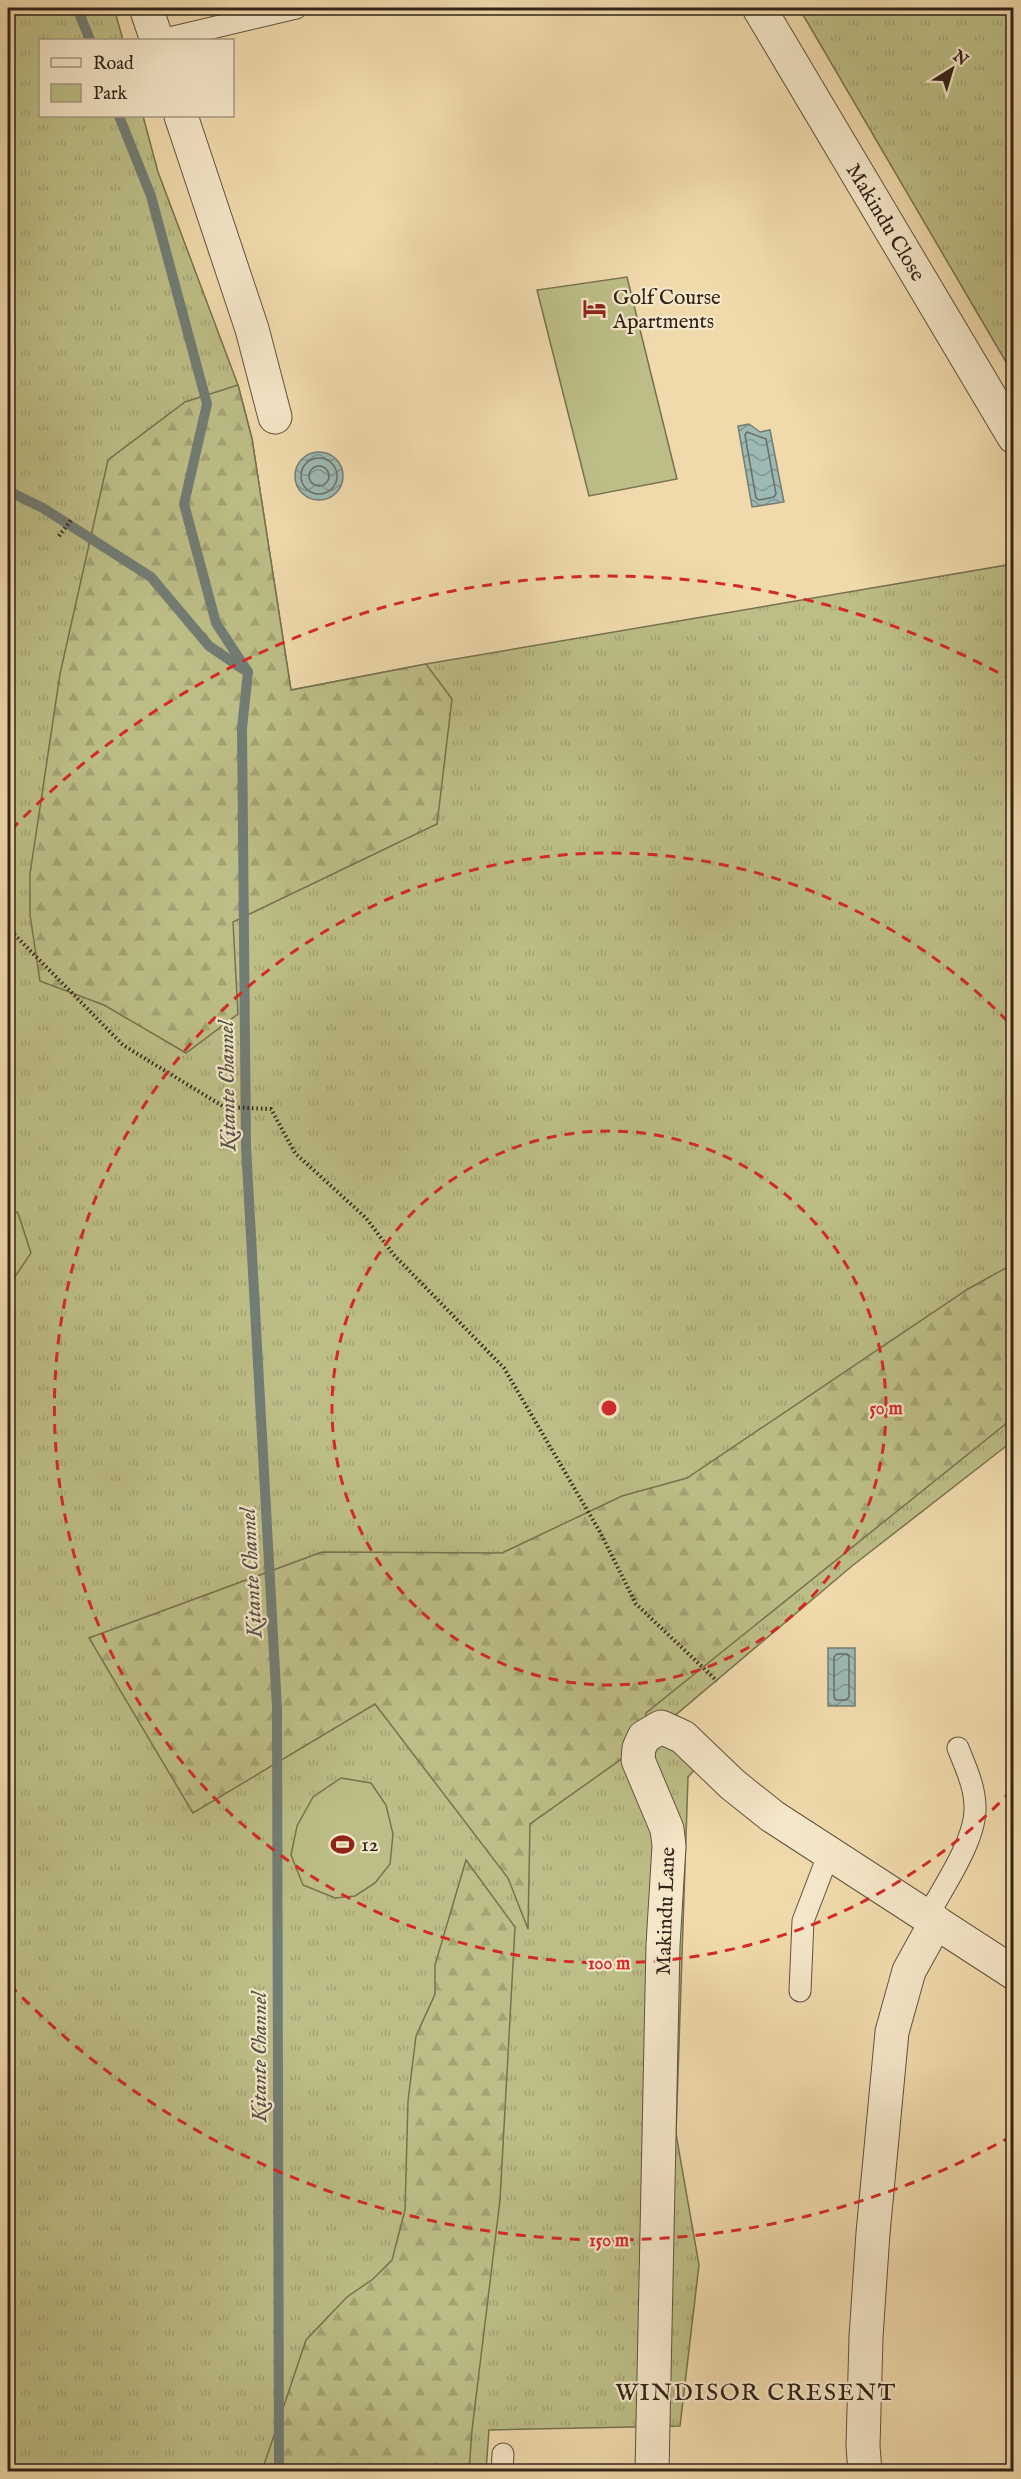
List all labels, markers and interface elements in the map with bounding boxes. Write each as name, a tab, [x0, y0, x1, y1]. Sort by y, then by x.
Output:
legend	[39, 39, 234, 117]
north arrow	[922, 39, 982, 99]
text: N	[947, 46, 971, 71]
text: Road	[93, 53, 134, 76]
text: Park	[93, 83, 128, 106]
street label: Makindu Close	[839, 159, 931, 287]
place label: Golf Course Apartments	[612, 285, 721, 336]
hotel icon: Golf Course Apartments	[582, 296, 608, 322]
water label: Kitante Channel	[213, 1019, 243, 1152]
centre of rings	[599, 1398, 619, 1418]
text: 50 m	[869, 1398, 903, 1421]
water label: Kitante Channel	[235, 1505, 269, 1640]
sports icon: 12	[330, 1831, 356, 1857]
place label: 12	[361, 1832, 379, 1859]
street label: Makindu Lane	[651, 1846, 682, 1976]
text: 100 m	[588, 1953, 630, 1976]
water label: Kitante Channel	[246, 1990, 274, 2123]
text: 150 m	[589, 2230, 629, 2253]
district label: WINDISOR CRESENT	[615, 2378, 897, 2409]

